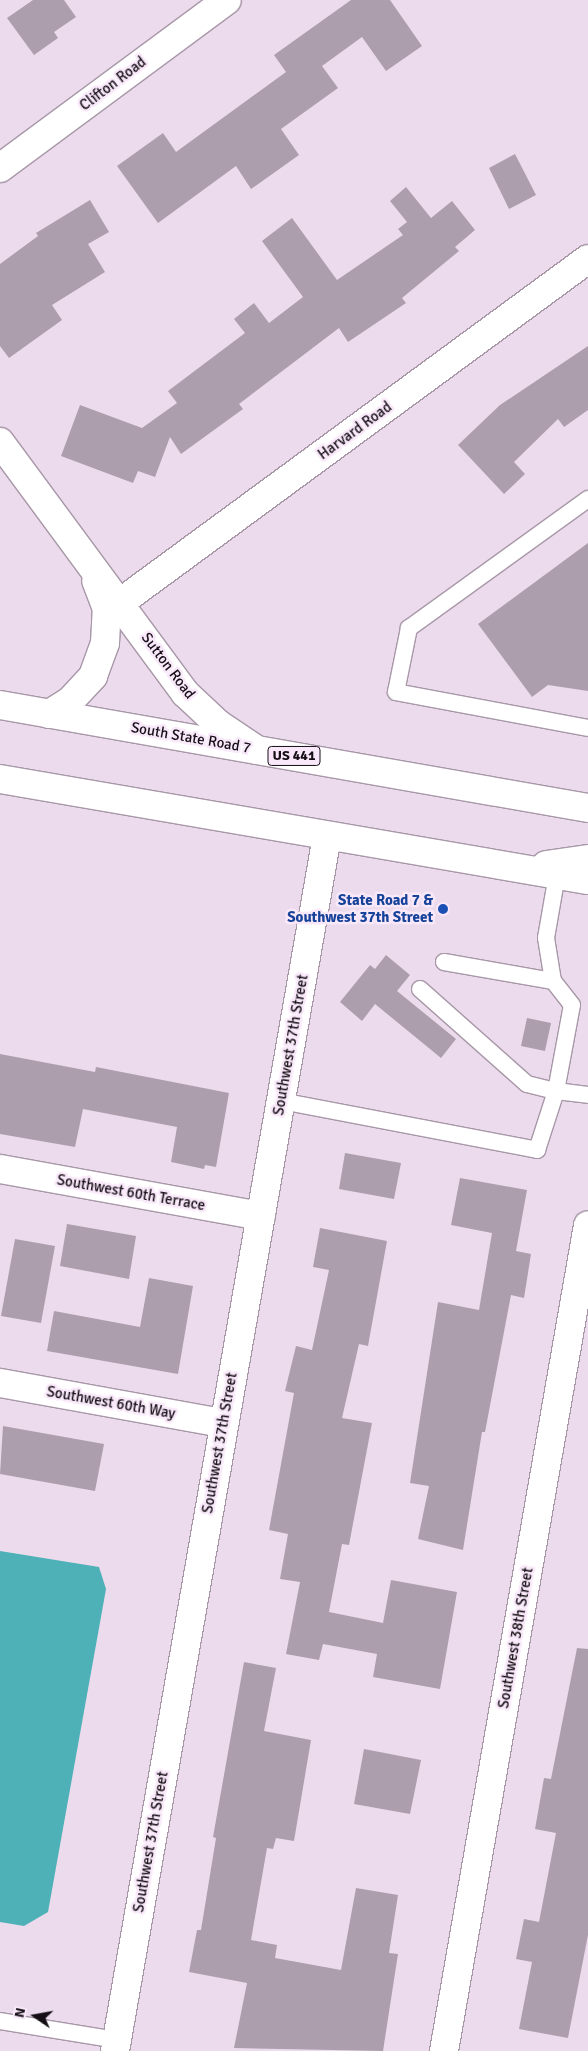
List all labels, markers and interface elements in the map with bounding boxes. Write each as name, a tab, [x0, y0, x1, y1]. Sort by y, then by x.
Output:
street label: Clifton Road	[76, 53, 150, 115]
street label: Harvard Road	[315, 398, 395, 464]
street label: Sutton Road	[137, 629, 199, 703]
street label: South State Road 7	[130, 719, 252, 757]
road number: US 441	[266, 744, 322, 768]
place label: State Road 7 & Southwest 37th Street	[287, 891, 433, 926]
marker: State Road 7 & Southwest 37th Street	[437, 903, 449, 915]
street label: Southwest 37th Street	[270, 973, 312, 1117]
street label: Southwest 60th Terrace	[55, 1171, 207, 1215]
street label: Southwest 37th Street	[199, 1371, 241, 1515]
street label: Southwest 60th Way	[45, 1383, 177, 1423]
street label: Southwest 38th Street	[495, 1566, 537, 1710]
street label: Southwest 37th Street	[130, 1770, 172, 1914]
north arrow	[10, 1991, 60, 2041]
text: N	[11, 2006, 29, 2019]

